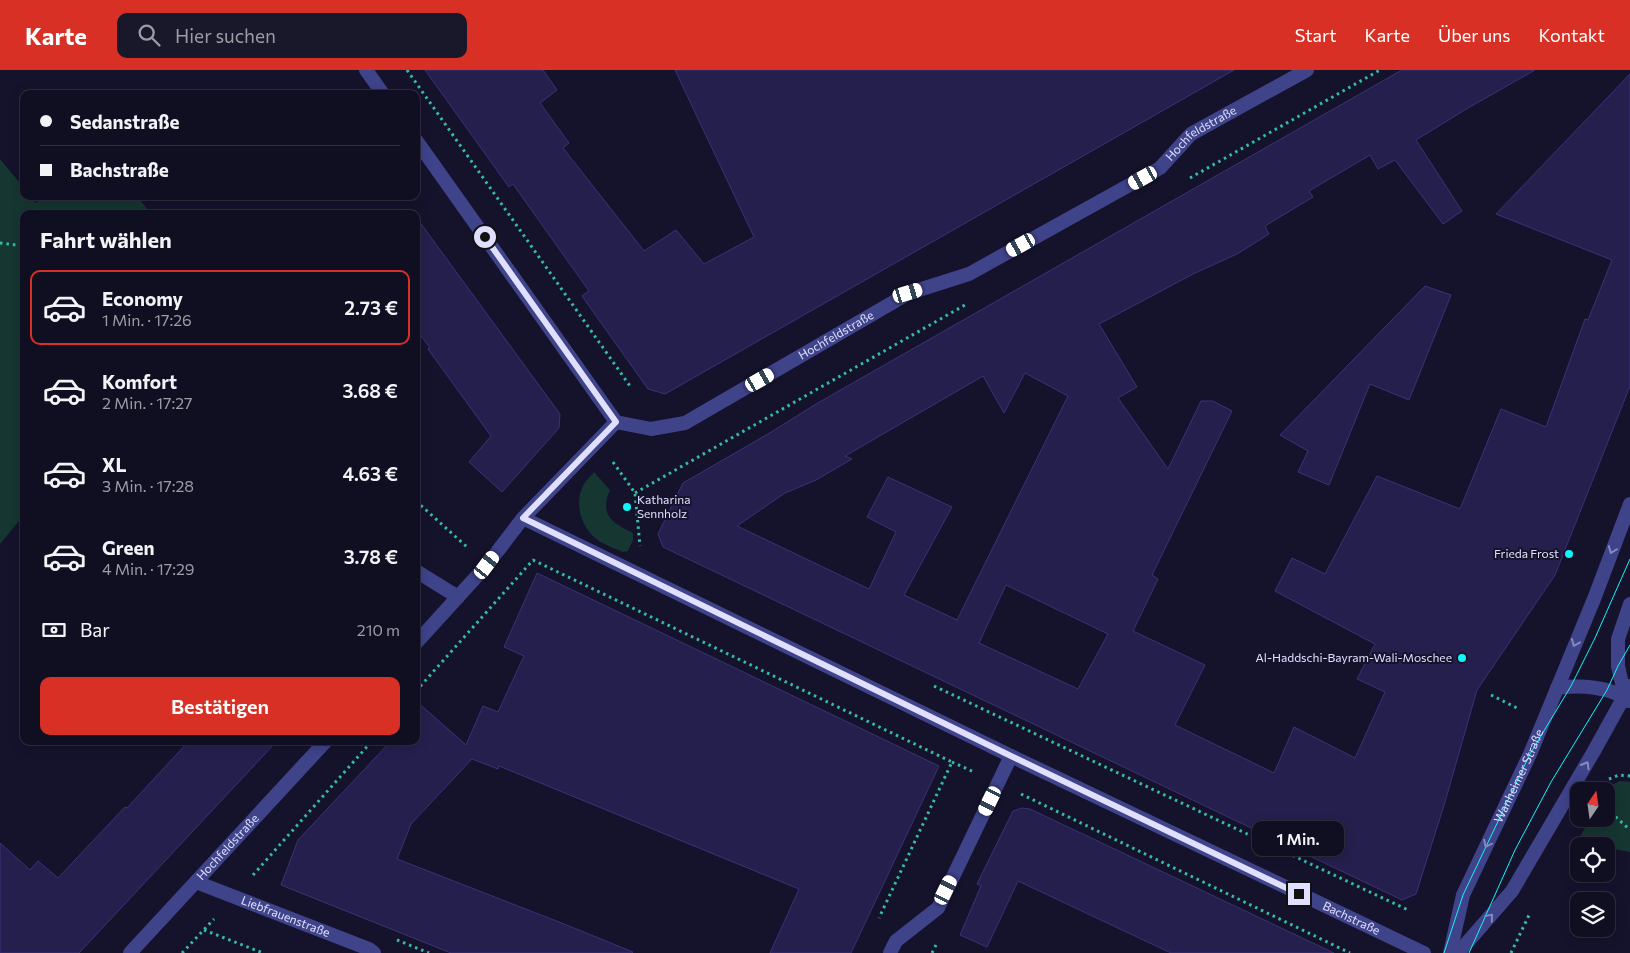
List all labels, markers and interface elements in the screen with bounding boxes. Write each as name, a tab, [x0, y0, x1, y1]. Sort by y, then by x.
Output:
search box	[117, 13, 467, 58]
text: Karte	[25, 21, 87, 50]
icon: search	[135, 21, 163, 49]
text: Hier suchen	[175, 24, 276, 47]
text: Start	[1295, 24, 1337, 46]
text: Karte	[1365, 24, 1410, 46]
text: Über uns	[1438, 24, 1511, 46]
text: Kontakt	[1539, 24, 1605, 46]
street label: Hochfeldstraße	[1162, 102, 1238, 163]
text: Sedanstraße	[70, 110, 180, 133]
text: Bachstraße	[70, 158, 169, 181]
car	[1126, 164, 1159, 192]
text: Fahrt wählen	[40, 226, 172, 253]
route start	[474, 226, 496, 248]
car	[1004, 231, 1037, 259]
car	[891, 281, 924, 305]
icon: car	[42, 285, 87, 330]
text: Economy	[102, 287, 183, 310]
text: 2.73 €	[344, 296, 398, 319]
street label: Hochfeldstraße	[796, 307, 876, 362]
text: 1 Min. · 17:26	[102, 310, 192, 329]
car	[743, 366, 776, 394]
icon: car	[42, 368, 87, 413]
text: Komfort	[102, 370, 177, 393]
text: 3.68 €	[342, 379, 398, 402]
text: 2 Min. · 17:27	[102, 393, 193, 412]
icon: car	[42, 451, 87, 496]
text: XL	[102, 453, 127, 476]
text: 4.63 €	[342, 462, 398, 485]
text: 3 Min. · 17:28	[102, 476, 194, 495]
place label: Katharina Sennholz	[637, 492, 690, 520]
marker: Katharina Sennholz	[621, 501, 633, 513]
icon: car	[42, 534, 87, 579]
text: Green	[102, 536, 154, 559]
text: 3.78 €	[344, 545, 398, 568]
one-way arrow	[1608, 545, 1619, 554]
place label: Frieda Frost	[1494, 546, 1559, 560]
marker: Frieda Frost	[1563, 548, 1575, 560]
car	[471, 549, 502, 581]
text: 4 Min. · 17:29	[102, 559, 195, 578]
icon: cash	[40, 616, 68, 644]
text: Bar	[80, 618, 110, 641]
text: 210 m	[357, 620, 400, 639]
one-way arrow	[1571, 638, 1582, 647]
place label: Al-Haddschi-Bayram-Wali-Moschee	[1256, 650, 1452, 664]
marker: Al-Haddschi-Bayram-Wali-Moschee	[1456, 652, 1468, 664]
button: Bestätigen	[40, 677, 400, 735]
street label: Wanheimer Straße	[1490, 727, 1546, 825]
one-way arrow	[1580, 761, 1590, 770]
north arrow	[1570, 782, 1615, 828]
map controls	[1570, 782, 1615, 937]
car	[976, 784, 1003, 818]
street label: Hochfeldstraße	[193, 811, 261, 882]
callout: 1 Min.	[1253, 822, 1345, 856]
text: 1 Min.	[1276, 829, 1320, 848]
button: locate	[1570, 837, 1615, 882]
one-way arrow	[1483, 839, 1493, 848]
car	[932, 873, 959, 907]
route end	[1288, 883, 1310, 905]
street label: Liebfrauenstraße	[240, 892, 332, 939]
button: layers	[1570, 892, 1615, 937]
street label: Bachstraße	[1321, 898, 1383, 937]
one-way arrow	[1485, 913, 1494, 922]

